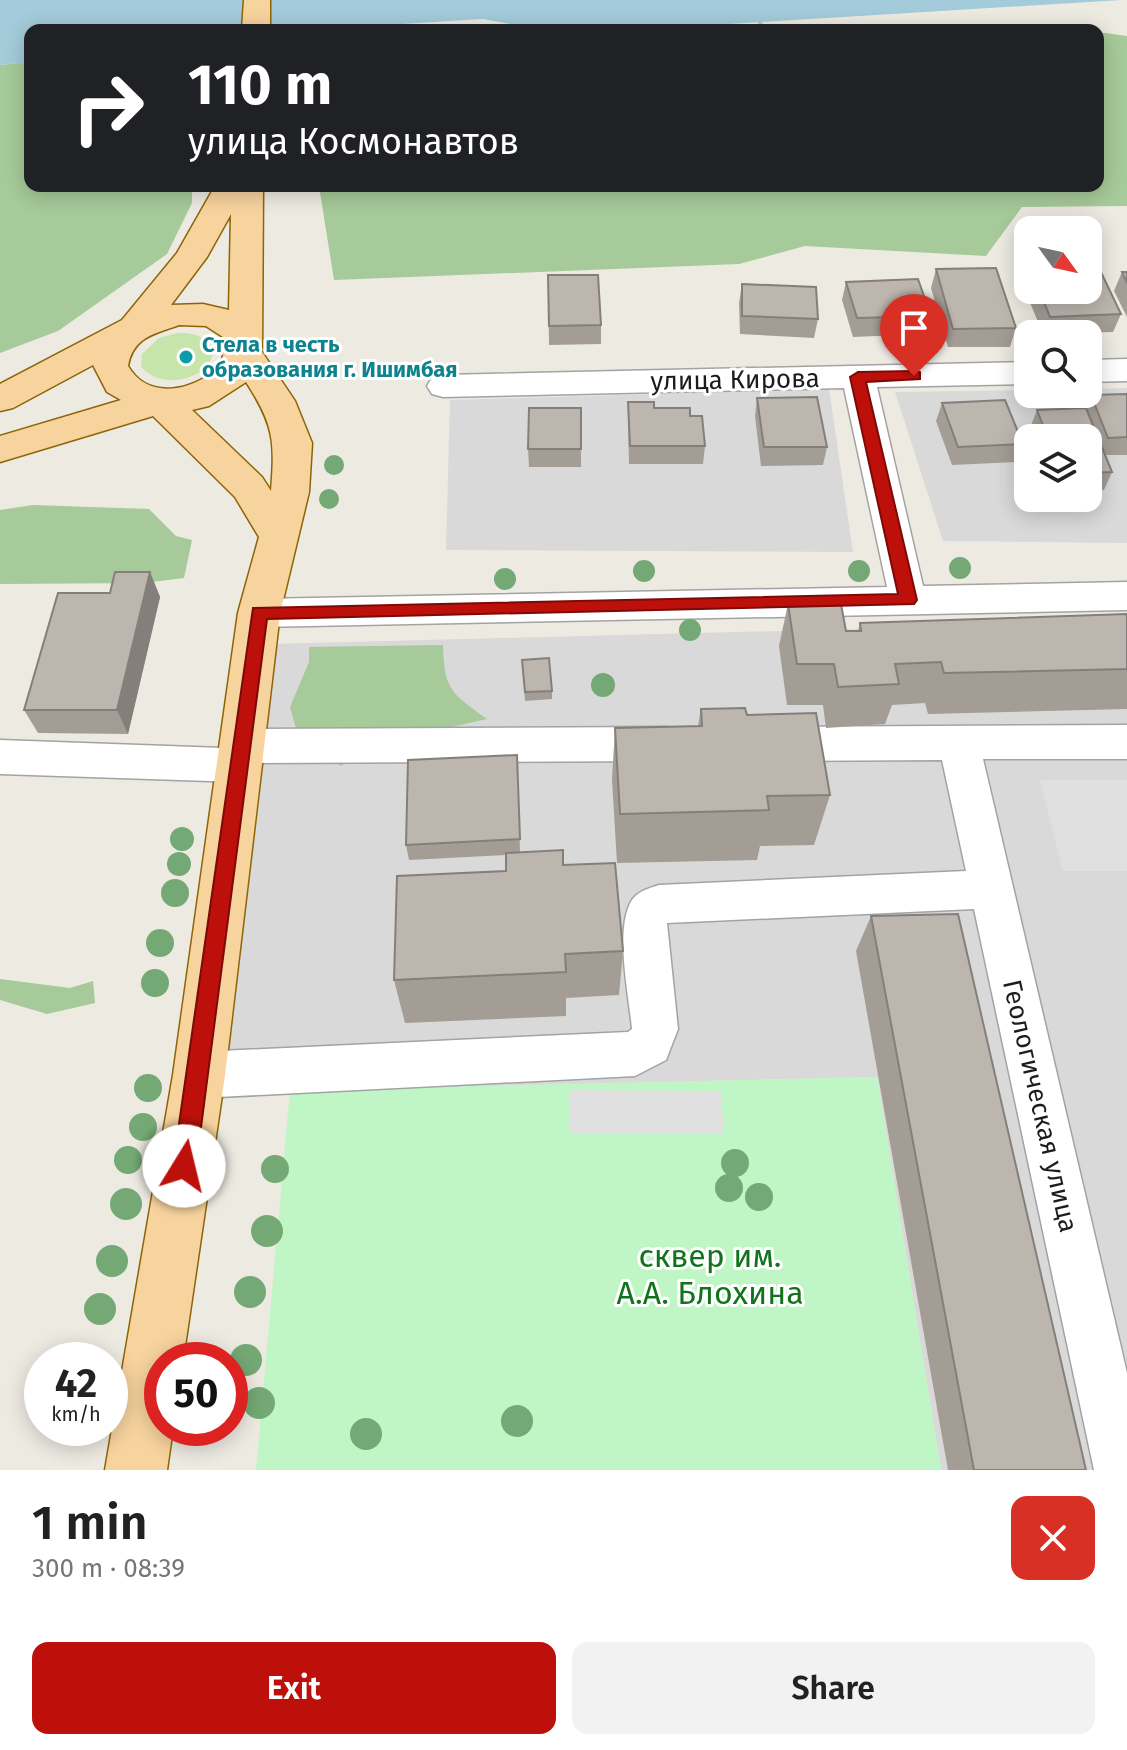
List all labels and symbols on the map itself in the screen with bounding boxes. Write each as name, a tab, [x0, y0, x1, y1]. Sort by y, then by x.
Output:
north arrow	[1014, 216, 1102, 304]
pin	[880, 294, 948, 376]
place label: Стела в честь образования г. Ишимбая	[202, 331, 458, 383]
marker: Стела в честь образования г. Ишимбая	[177, 348, 195, 366]
street label: улица Кирова	[650, 363, 820, 397]
street label: Геологическая улица	[996, 977, 1084, 1235]
position arrow	[142, 1124, 226, 1208]
park label: сквер им. А.А. Блохина	[616, 1237, 804, 1312]
speed limit sign: 50	[144, 1342, 248, 1446]

